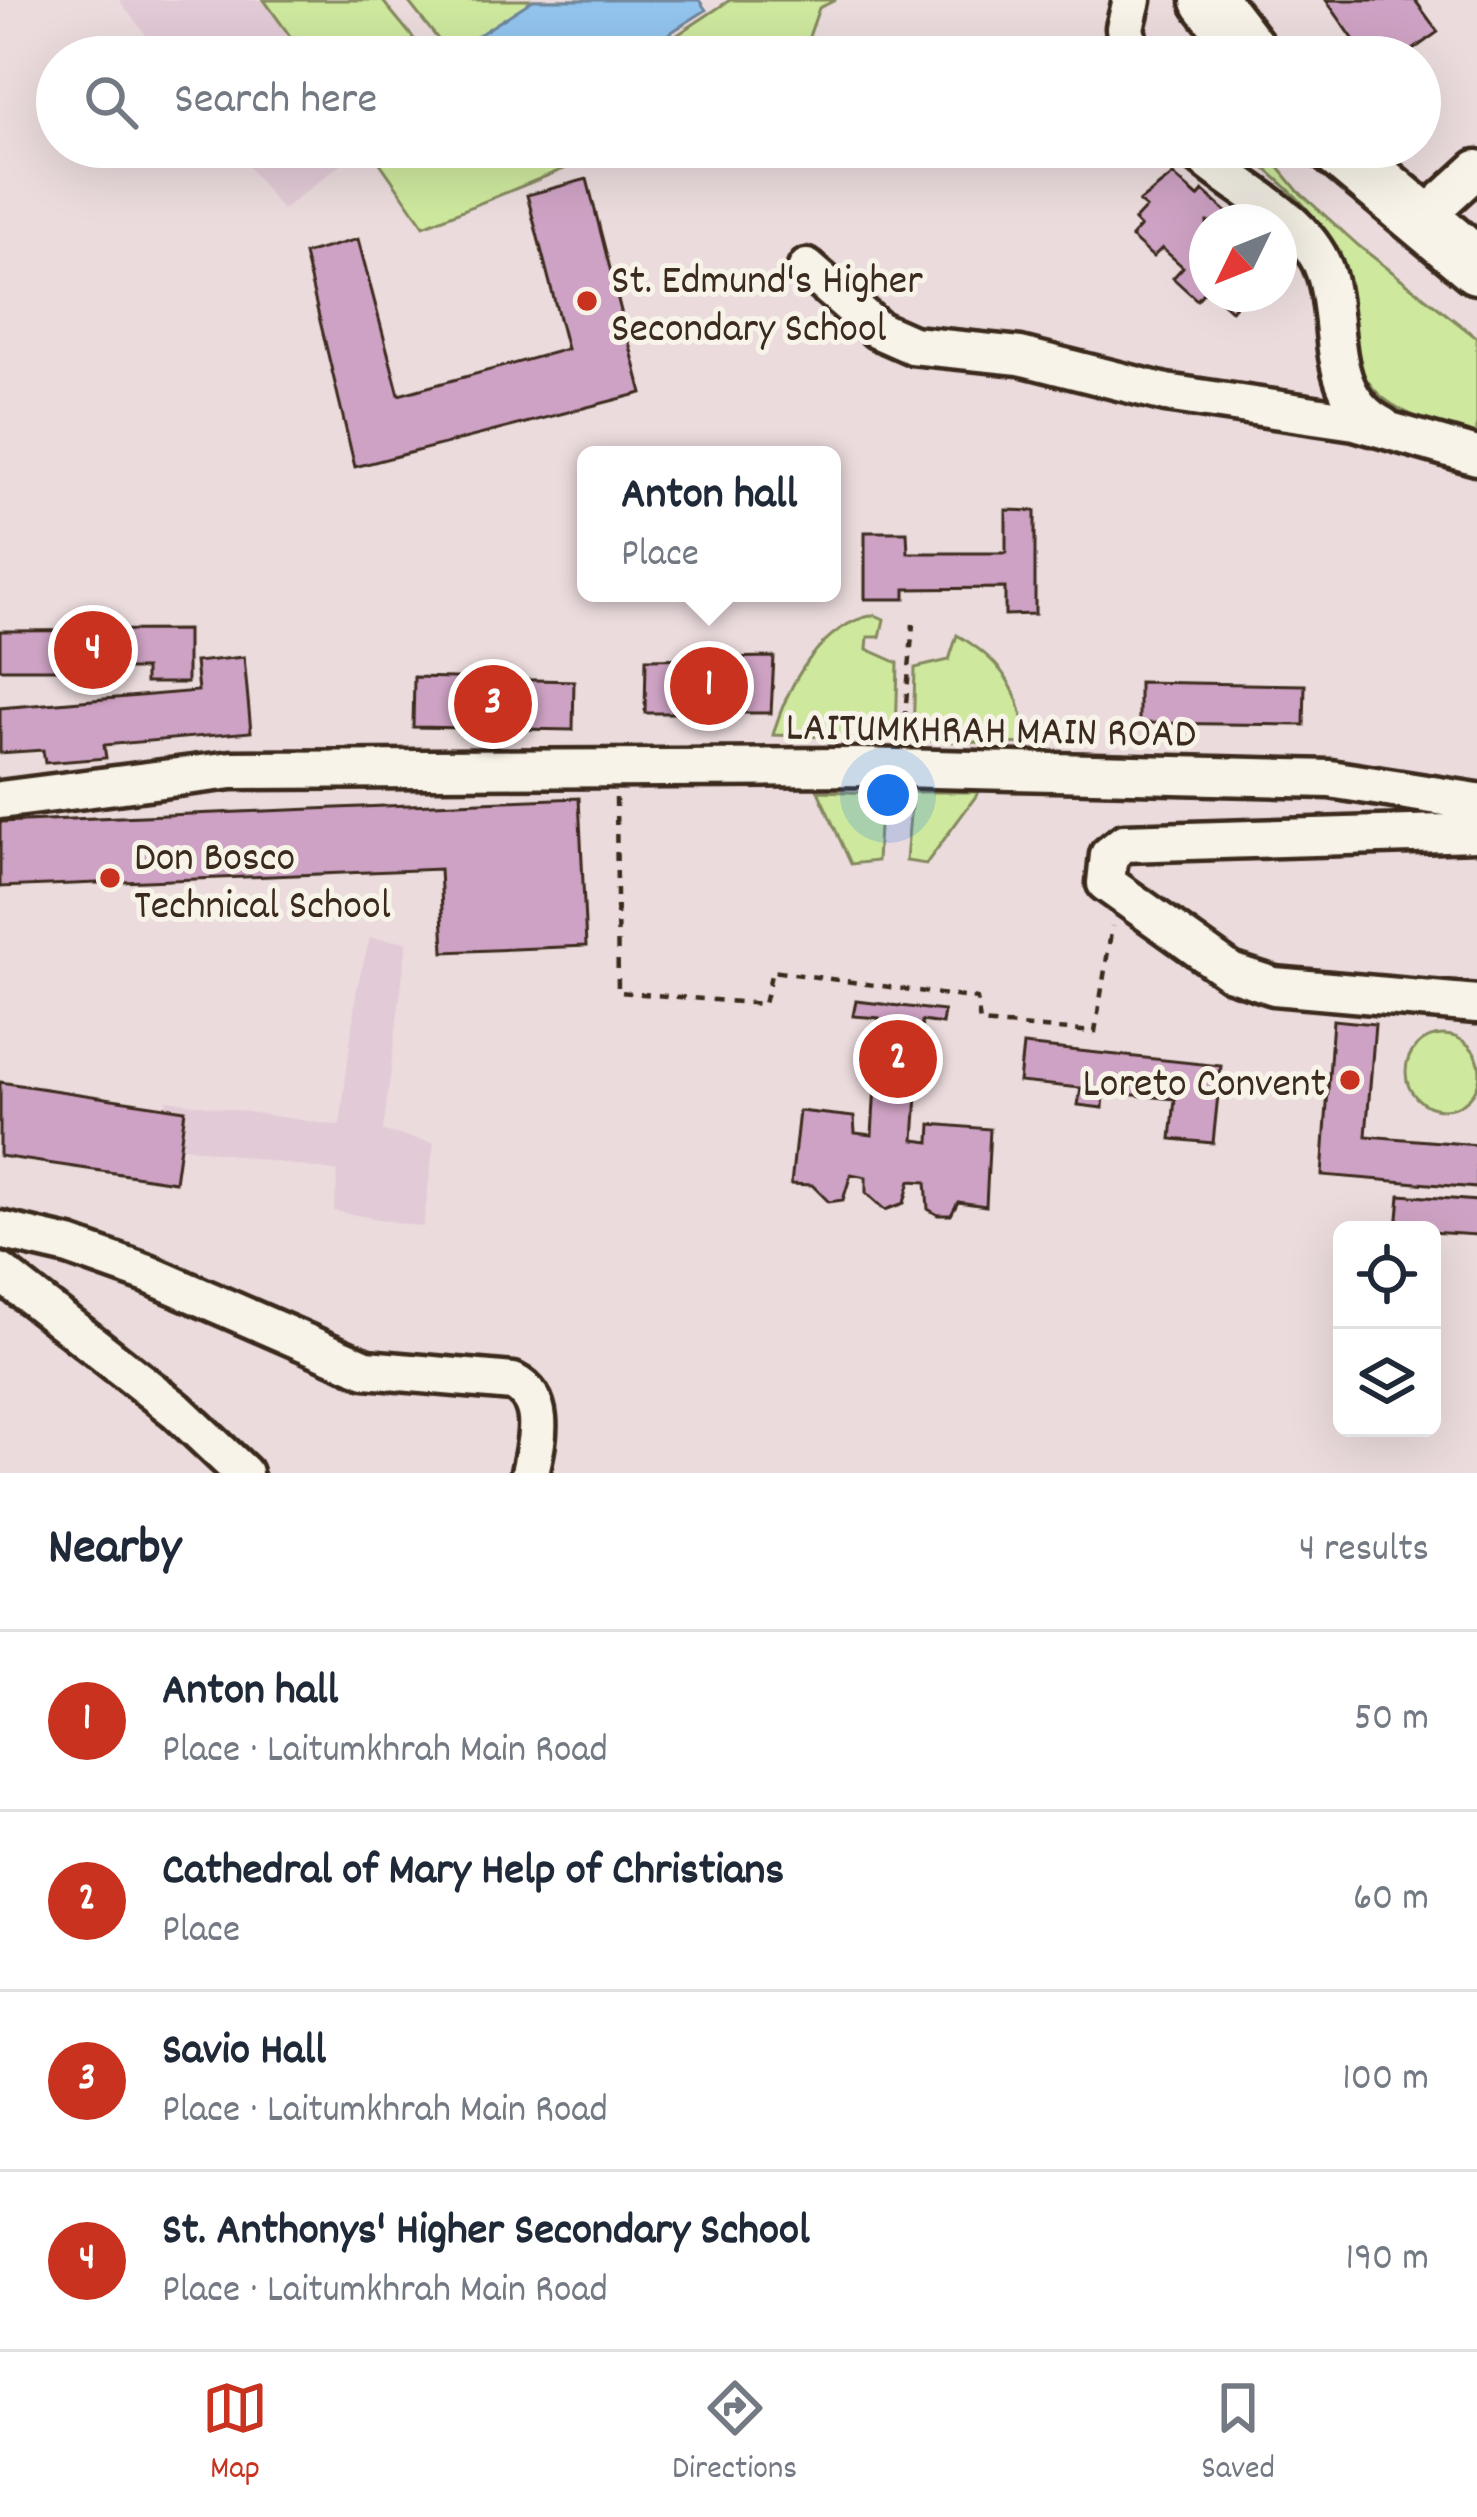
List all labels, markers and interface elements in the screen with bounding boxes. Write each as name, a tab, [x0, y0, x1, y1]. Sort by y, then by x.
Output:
search box	[36, 36, 1441, 168]
icon: search	[78, 69, 144, 135]
text: Search here	[174, 70, 377, 134]
north arrow	[1189, 204, 1297, 312]
place label: St. Edmund's Higher Secondary School	[611, 254, 923, 362]
marker: St. Edmund's Higher Secondary School	[574, 288, 600, 314]
popup	[577, 446, 841, 602]
text: Anton hall	[621, 465, 797, 529]
text: Place	[621, 529, 699, 584]
pin: 4	[54, 605, 132, 695]
pin: 1	[670, 641, 748, 731]
pin: 3	[454, 659, 532, 749]
street label: LAITUMKHRAH MAIN ROAD	[785, 700, 1197, 768]
your location	[858, 765, 918, 825]
place label: Don Bosco Technical School	[134, 831, 391, 939]
marker: Don Bosco Technical School	[97, 865, 123, 891]
pin: 2	[859, 1014, 937, 1104]
place label: Loreto Convent	[1083, 1057, 1326, 1117]
marker: Loreto Convent	[1337, 1067, 1363, 1093]
map controls	[1333, 1221, 1441, 1437]
button: locate	[1333, 1221, 1441, 1329]
button: layers	[1333, 1329, 1441, 1437]
text: Nearby	[48, 1515, 181, 1587]
text: 4 results	[1299, 1524, 1429, 1579]
text: Anton hall	[162, 1661, 338, 1725]
text: 1	[83, 1693, 91, 1748]
text: 50 m	[1354, 1693, 1429, 1748]
text: Place · Laitumkhrah Main Road	[162, 1725, 608, 1780]
text: Cathedral of Mary Help of Christians	[162, 1841, 784, 1905]
text: 2	[78, 1873, 96, 1928]
text: 60 m	[1353, 1873, 1429, 1928]
text: Place	[162, 1905, 240, 1960]
text: Savio Hall	[162, 2021, 326, 2085]
text: 3	[78, 2053, 96, 2108]
text: 100 m	[1342, 2053, 1429, 2108]
text: Place · Laitumkhrah Main Road	[162, 2085, 608, 2140]
text: St. Anthonys' Higher Secondary School	[162, 2201, 810, 2265]
text: 4	[79, 2233, 95, 2288]
text: 190 m	[1346, 2233, 1429, 2288]
text: Place · Laitumkhrah Main Road	[162, 2265, 608, 2320]
tab: Map	[202, 2375, 268, 2494]
tab: Directions	[672, 2375, 797, 2494]
tab: Saved	[1201, 2375, 1275, 2494]

